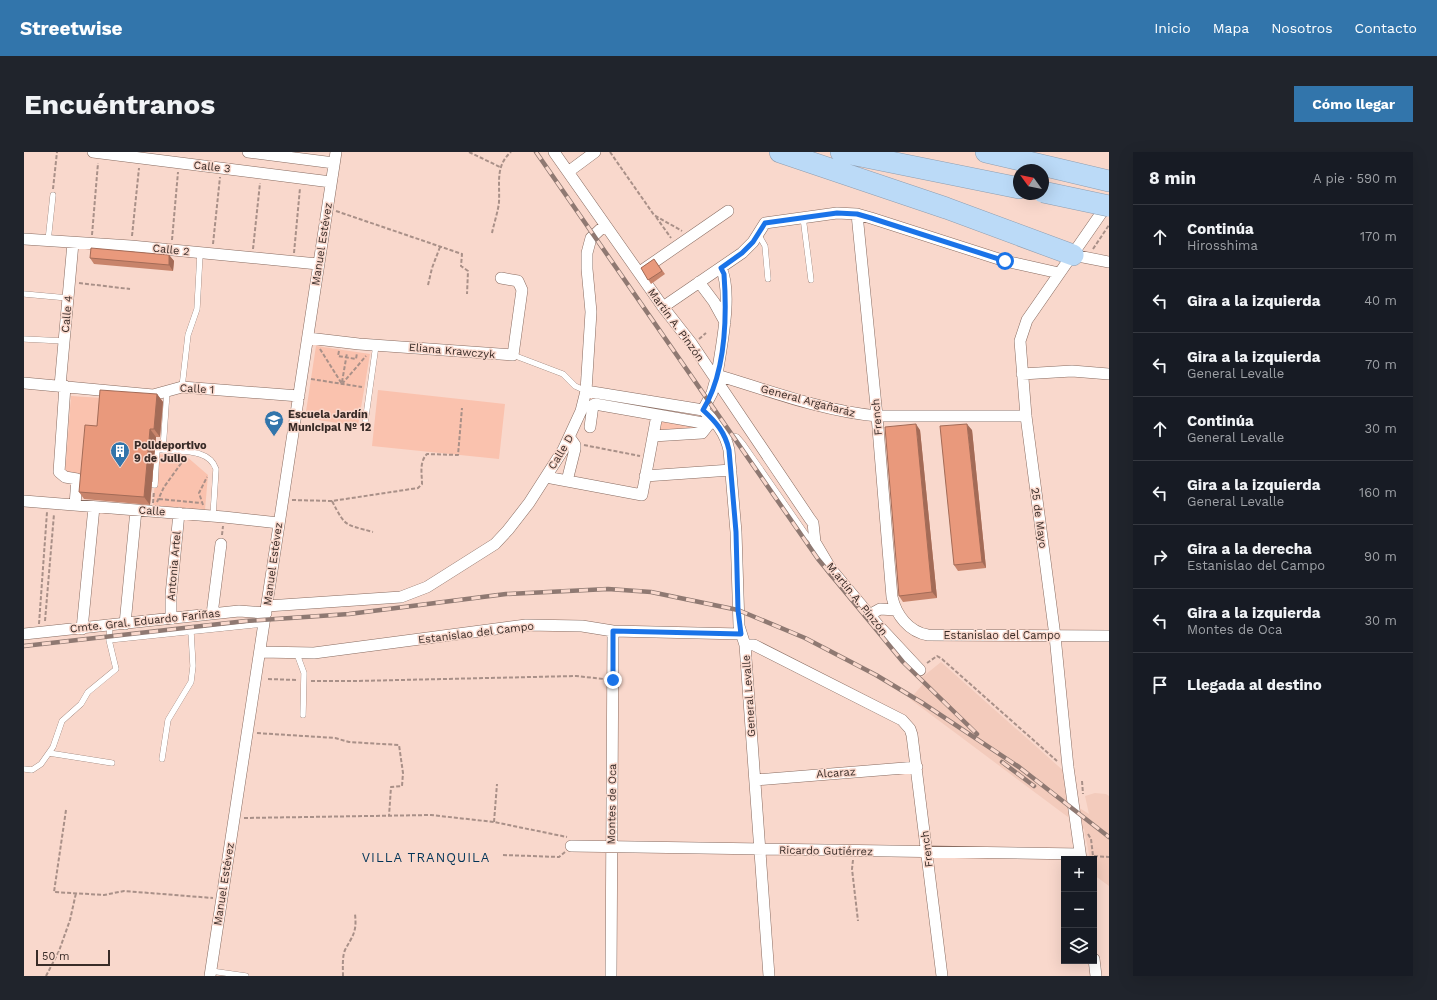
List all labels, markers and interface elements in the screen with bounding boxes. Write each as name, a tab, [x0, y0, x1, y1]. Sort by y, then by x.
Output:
text: Streetwise	[20, 17, 123, 40]
text: Inicio	[1154, 20, 1191, 36]
text: Mapa	[1213, 20, 1249, 36]
text: Nosotros	[1271, 20, 1333, 36]
text: Contacto	[1355, 20, 1417, 36]
button: Cómo llegar	[1294, 86, 1413, 122]
text: Encuéntranos	[24, 88, 215, 121]
street label: Calle 3	[193, 159, 231, 175]
north arrow	[1013, 164, 1049, 200]
text: 8 min	[1149, 168, 1196, 188]
text: A pie · 590 m	[1313, 171, 1397, 186]
street label: Manuel Estévez	[309, 201, 335, 286]
text: Continúa	[1187, 220, 1254, 238]
icon: ahead	[1149, 226, 1171, 248]
text: 170 m	[1360, 229, 1397, 244]
text: Hirosshima	[1187, 238, 1258, 253]
street label: Calle 2	[152, 242, 190, 258]
route start	[996, 252, 1014, 270]
street label: Martín A. Pinzón	[645, 286, 707, 364]
icon: left	[1149, 290, 1171, 312]
text: Gira a la izquierda	[1187, 292, 1320, 310]
text: 40 m	[1364, 293, 1397, 308]
street label: Calle 4	[59, 295, 75, 333]
street label: Eliana Krawczyk	[408, 341, 496, 361]
text: Gira a la izquierda	[1187, 348, 1320, 366]
icon: left	[1149, 354, 1171, 376]
text: 70 m	[1365, 357, 1397, 372]
text: General Levalle	[1187, 366, 1284, 381]
street label: Calle 1	[179, 382, 215, 396]
street label: General Argañaráz	[759, 382, 857, 420]
street label: French	[869, 398, 885, 436]
place label: Escuela Jardín Municipal Nº 12	[288, 408, 372, 434]
school or university icon: Escuela Jardín Municipal Nº 12	[263, 409, 285, 437]
text: Continúa	[1187, 412, 1254, 430]
icon: ahead	[1149, 418, 1171, 440]
text: 30 m	[1365, 421, 1397, 436]
text: General Levalle	[1187, 430, 1284, 445]
street label: Calle D	[546, 432, 577, 472]
place label: Polideportivo 9 de Julio	[134, 439, 207, 465]
building icon: Polideportivo 9 de Julio	[109, 440, 131, 468]
text: Gira a la izquierda	[1187, 476, 1320, 494]
icon: left	[1149, 482, 1171, 504]
text: 160 m	[1359, 485, 1397, 500]
street label: 25 de Mayo	[1028, 487, 1050, 549]
text: General Levalle	[1187, 494, 1284, 509]
street label: Calle	[138, 504, 166, 518]
street label: Manuel Estévez	[261, 521, 285, 606]
street label: Antonia Artel	[164, 530, 184, 601]
text: Gira a la derecha	[1187, 540, 1312, 558]
icon: right	[1149, 546, 1171, 568]
text: 90 m	[1364, 549, 1397, 564]
text: Estanislao del Campo	[1187, 558, 1325, 573]
street label: M.artín A. Pinzón	[824, 560, 890, 638]
text: Gira a la izquierda	[1187, 604, 1320, 622]
street label: Cmte. Gral. Eduardo Fariñas	[69, 607, 221, 635]
icon: left	[1149, 610, 1171, 632]
text: 30 m	[1365, 613, 1397, 628]
street label: Estanislao del Campo	[417, 619, 535, 647]
text: Montes de Oca	[1187, 622, 1282, 637]
street label: Estanislao del Campo	[944, 629, 1060, 642]
street label: General Levalle	[740, 655, 758, 737]
route end	[604, 671, 622, 689]
icon: arrive	[1149, 674, 1171, 696]
text: Llegada al destino	[1187, 676, 1322, 694]
street label: Montes de Oca	[605, 764, 619, 844]
street label: Alcaraz	[816, 765, 856, 781]
street label: French	[918, 830, 936, 868]
street label: Manuel Estévez	[211, 841, 237, 926]
street label: Ricardo Gutiérrez	[779, 844, 873, 858]
district label: VILLA TRANQUILA	[362, 850, 490, 865]
map controls	[1061, 856, 1097, 964]
button: +	[1061, 856, 1097, 892]
button: −	[1061, 892, 1097, 928]
button: layers	[1061, 928, 1097, 964]
scale bar	[36, 948, 110, 967]
text: 50 m	[42, 950, 69, 963]

